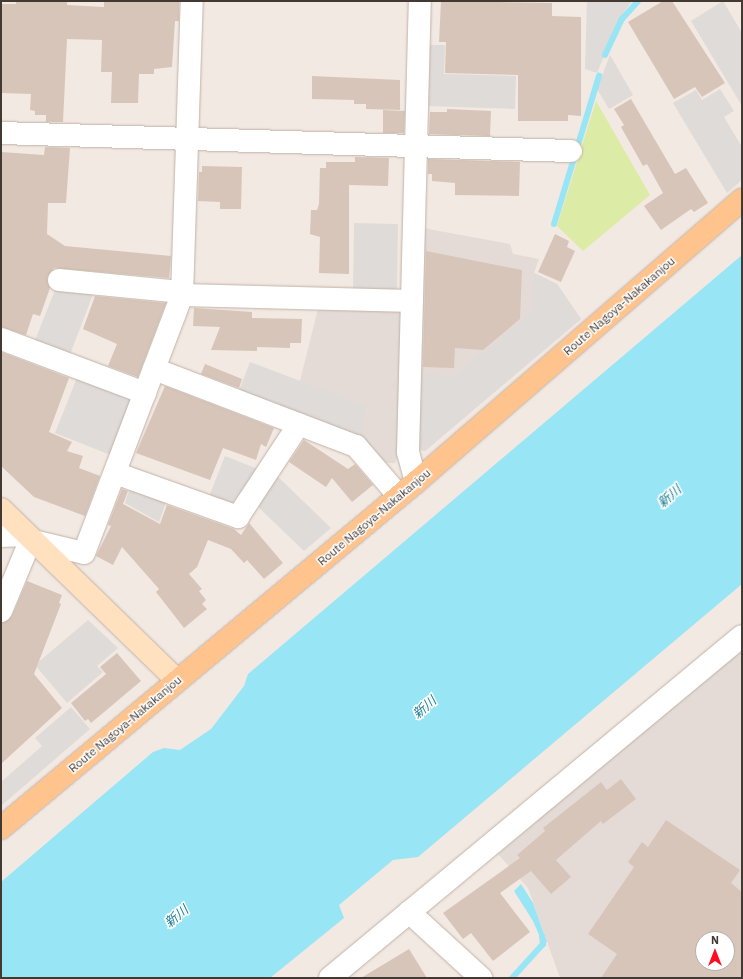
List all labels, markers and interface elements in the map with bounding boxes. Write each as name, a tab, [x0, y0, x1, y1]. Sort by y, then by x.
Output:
street label: Route Nagoya-Nakakanjou	[560, 254, 678, 358]
street label: Route Nagoya-Nakakanjou	[315, 466, 433, 568]
water label: 新川	[655, 483, 685, 511]
street label: Route Nagoya-Nakakanjou	[66, 673, 184, 775]
water label: 新川	[410, 694, 440, 722]
water label: 新川	[162, 903, 192, 931]
north arrow	[695, 931, 735, 971]
text: N	[711, 933, 719, 947]

